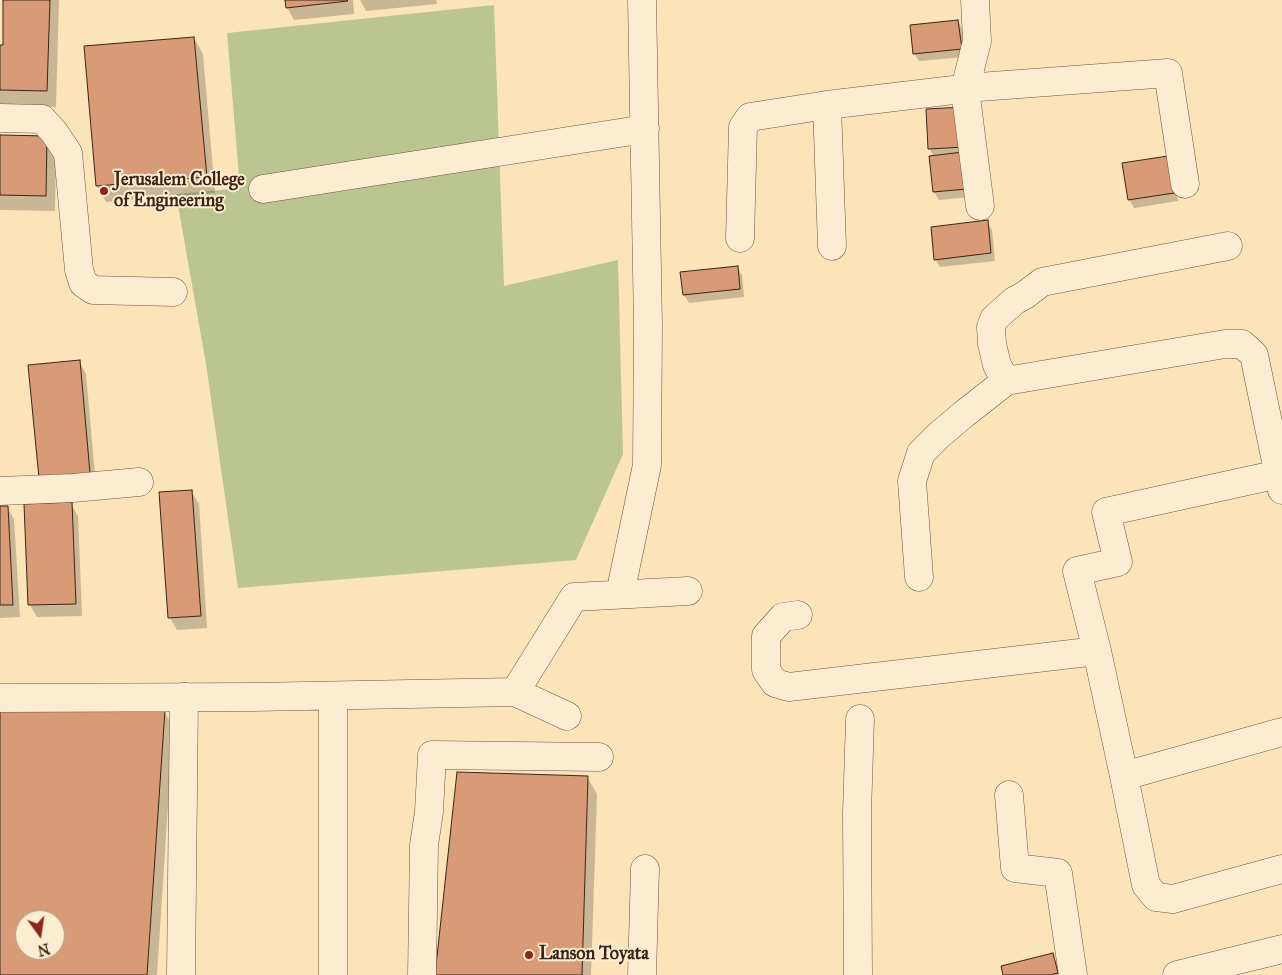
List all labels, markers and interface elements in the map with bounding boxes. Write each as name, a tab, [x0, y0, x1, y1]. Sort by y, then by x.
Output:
place label: Jerusalem College of Engineering	[114, 170, 245, 212]
marker: Jerusalem College of Engineering	[98, 185, 110, 197]
north arrow	[15, 910, 65, 960]
text: N	[36, 939, 51, 959]
place label: Lanson Toyata	[539, 944, 649, 966]
marker: Lanson Toyata	[523, 949, 535, 961]

